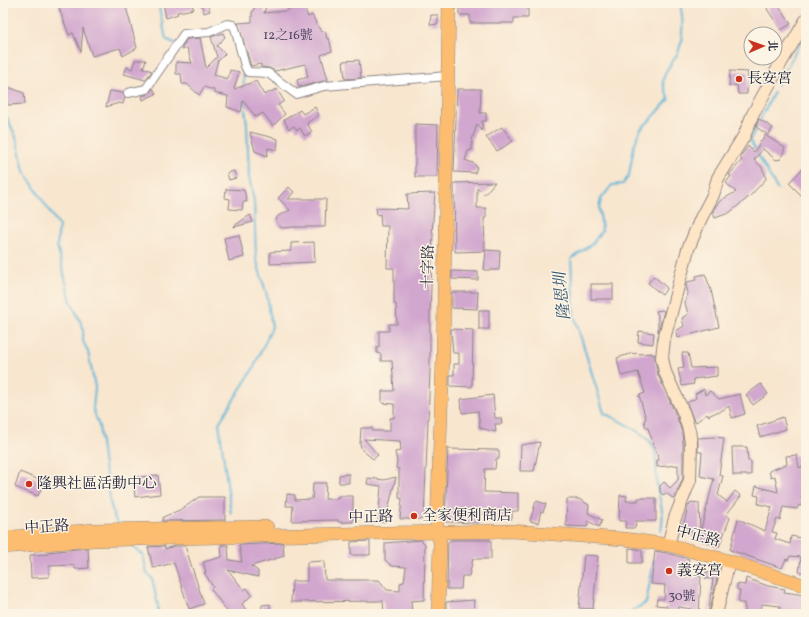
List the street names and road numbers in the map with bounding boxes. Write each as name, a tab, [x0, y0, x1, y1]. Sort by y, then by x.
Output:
street label: 十字路	[418, 244, 440, 290]
street label: 中正路	[348, 507, 394, 529]
street label: 中正路	[24, 516, 70, 540]
street label: 中正路	[674, 521, 722, 553]

